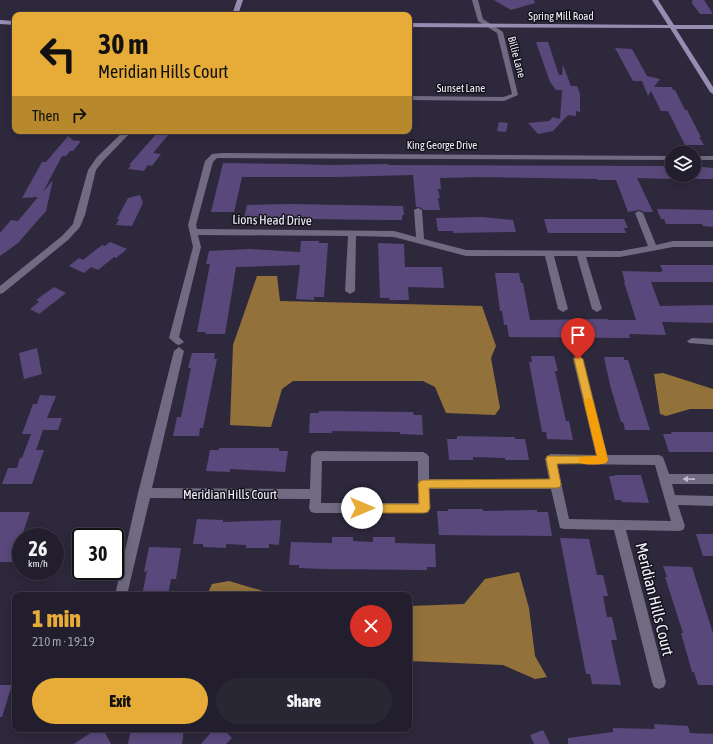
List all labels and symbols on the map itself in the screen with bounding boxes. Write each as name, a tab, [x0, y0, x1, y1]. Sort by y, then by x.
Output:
street label: Spring Mill Road	[528, 10, 594, 22]
street label: Billie Lane	[506, 35, 528, 79]
street label: Sunset Lane	[437, 82, 485, 94]
street label: King George Drive	[407, 139, 477, 151]
street label: Lions Head Drive	[232, 212, 312, 228]
pin	[561, 318, 595, 359]
one-way arrow	[682, 476, 695, 482]
street label: Meridian Hills Court	[183, 487, 277, 502]
position arrow	[341, 487, 383, 529]
speed limit sign: 30	[72, 528, 124, 580]
street label: Meridian Hills Court	[632, 541, 678, 658]

